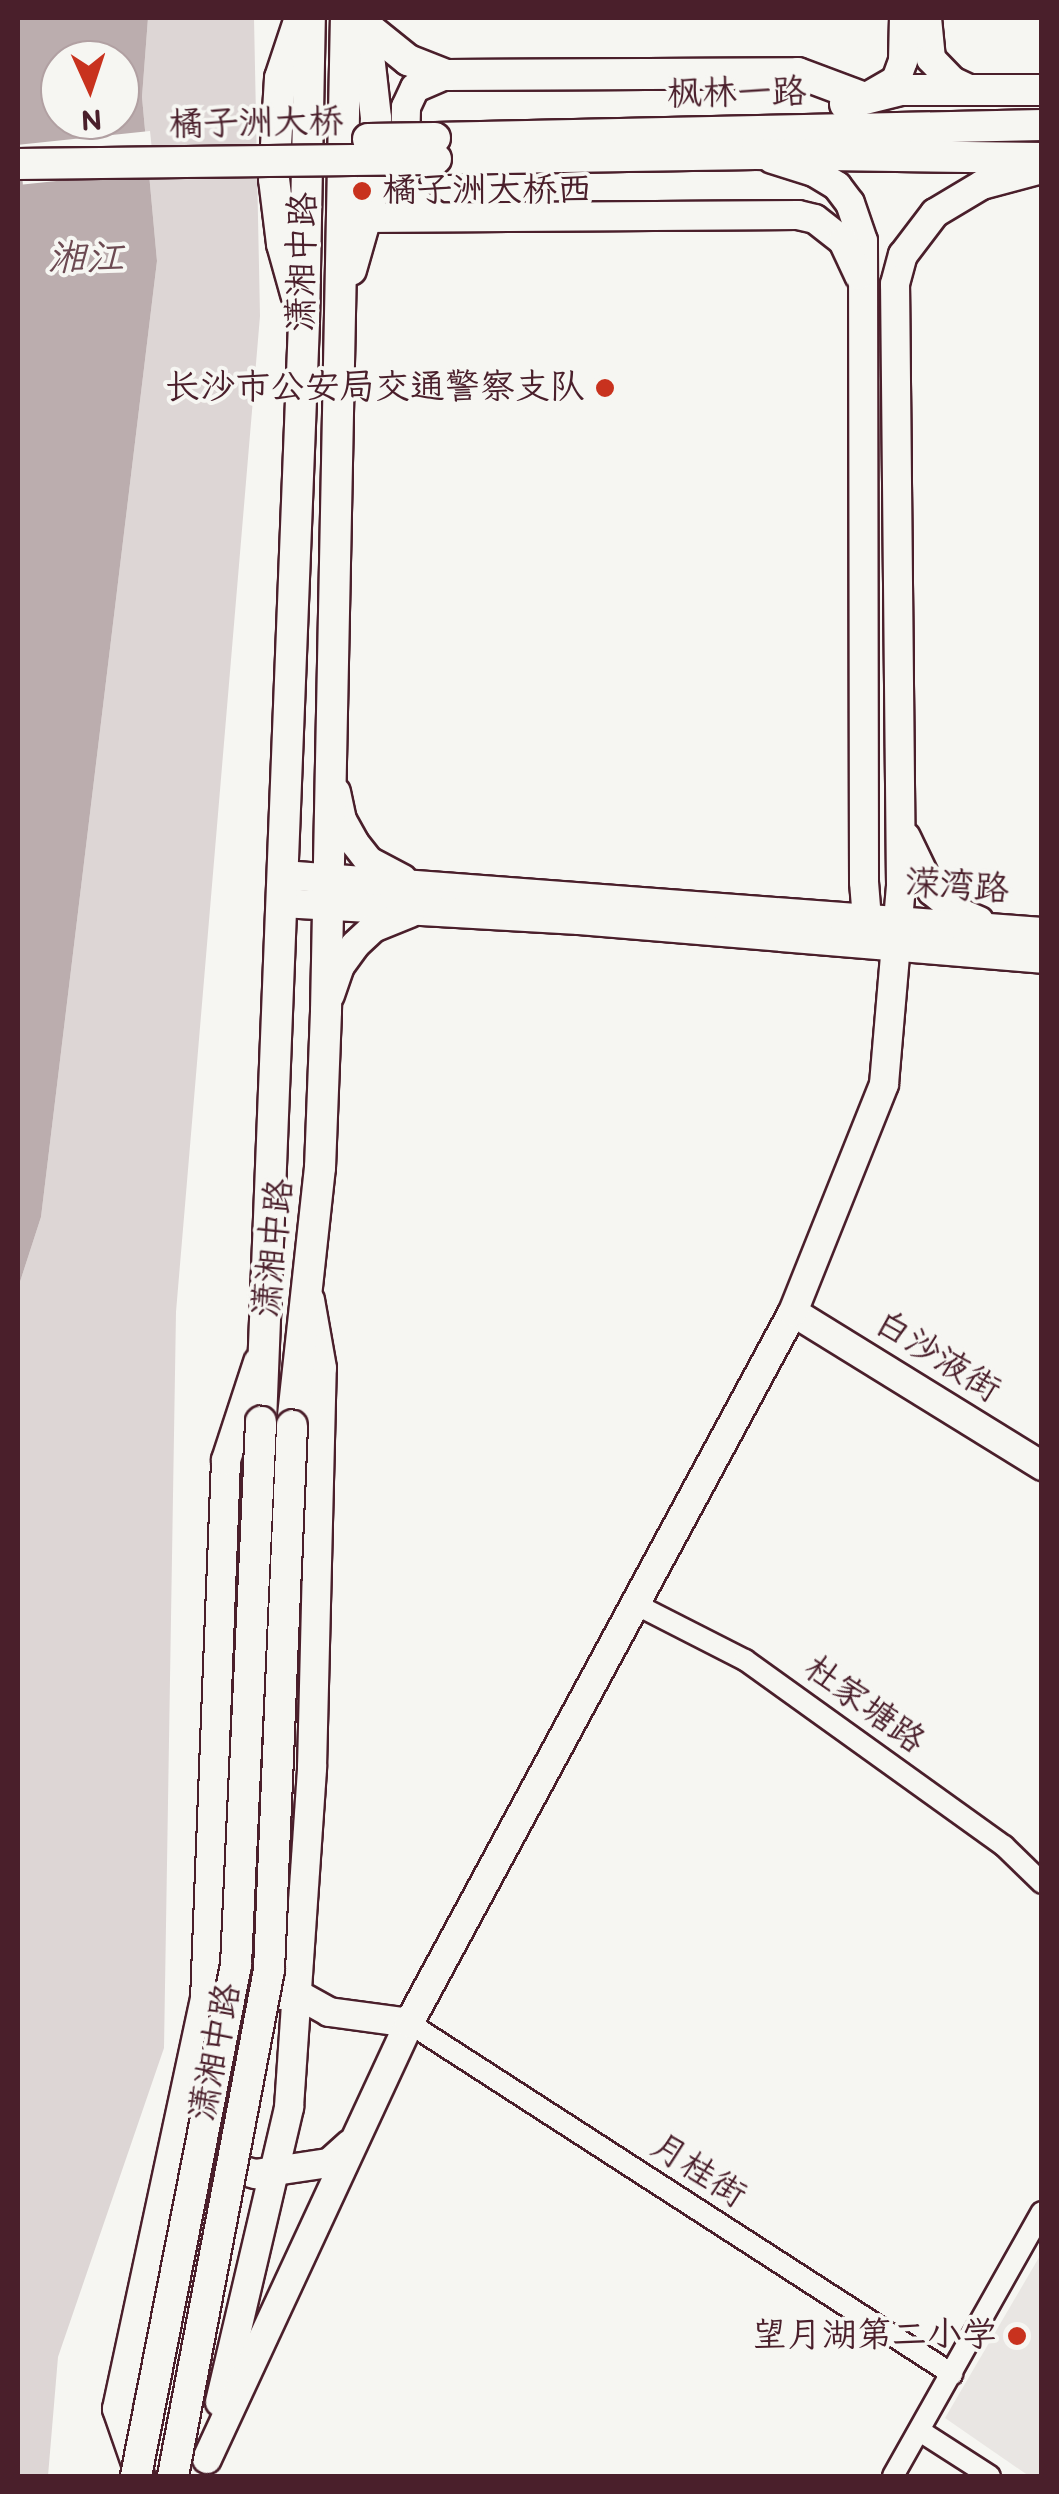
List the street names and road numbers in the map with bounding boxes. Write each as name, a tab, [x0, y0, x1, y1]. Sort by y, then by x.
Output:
street label: 枫林一路	[667, 72, 807, 116]
street label: 橘子洲大桥	[168, 101, 344, 147]
street label: 潇湘中路	[281, 192, 325, 332]
street label: 溁湾路	[903, 862, 1011, 912]
street label: 潇湘中路	[246, 1176, 302, 1320]
street label: 白沙液街	[867, 1302, 1007, 1412]
street label: 杜家塘路	[795, 1647, 933, 1763]
street label: 潇湘中路	[182, 1979, 250, 2125]
street label: 月桂街	[643, 2125, 753, 2217]

